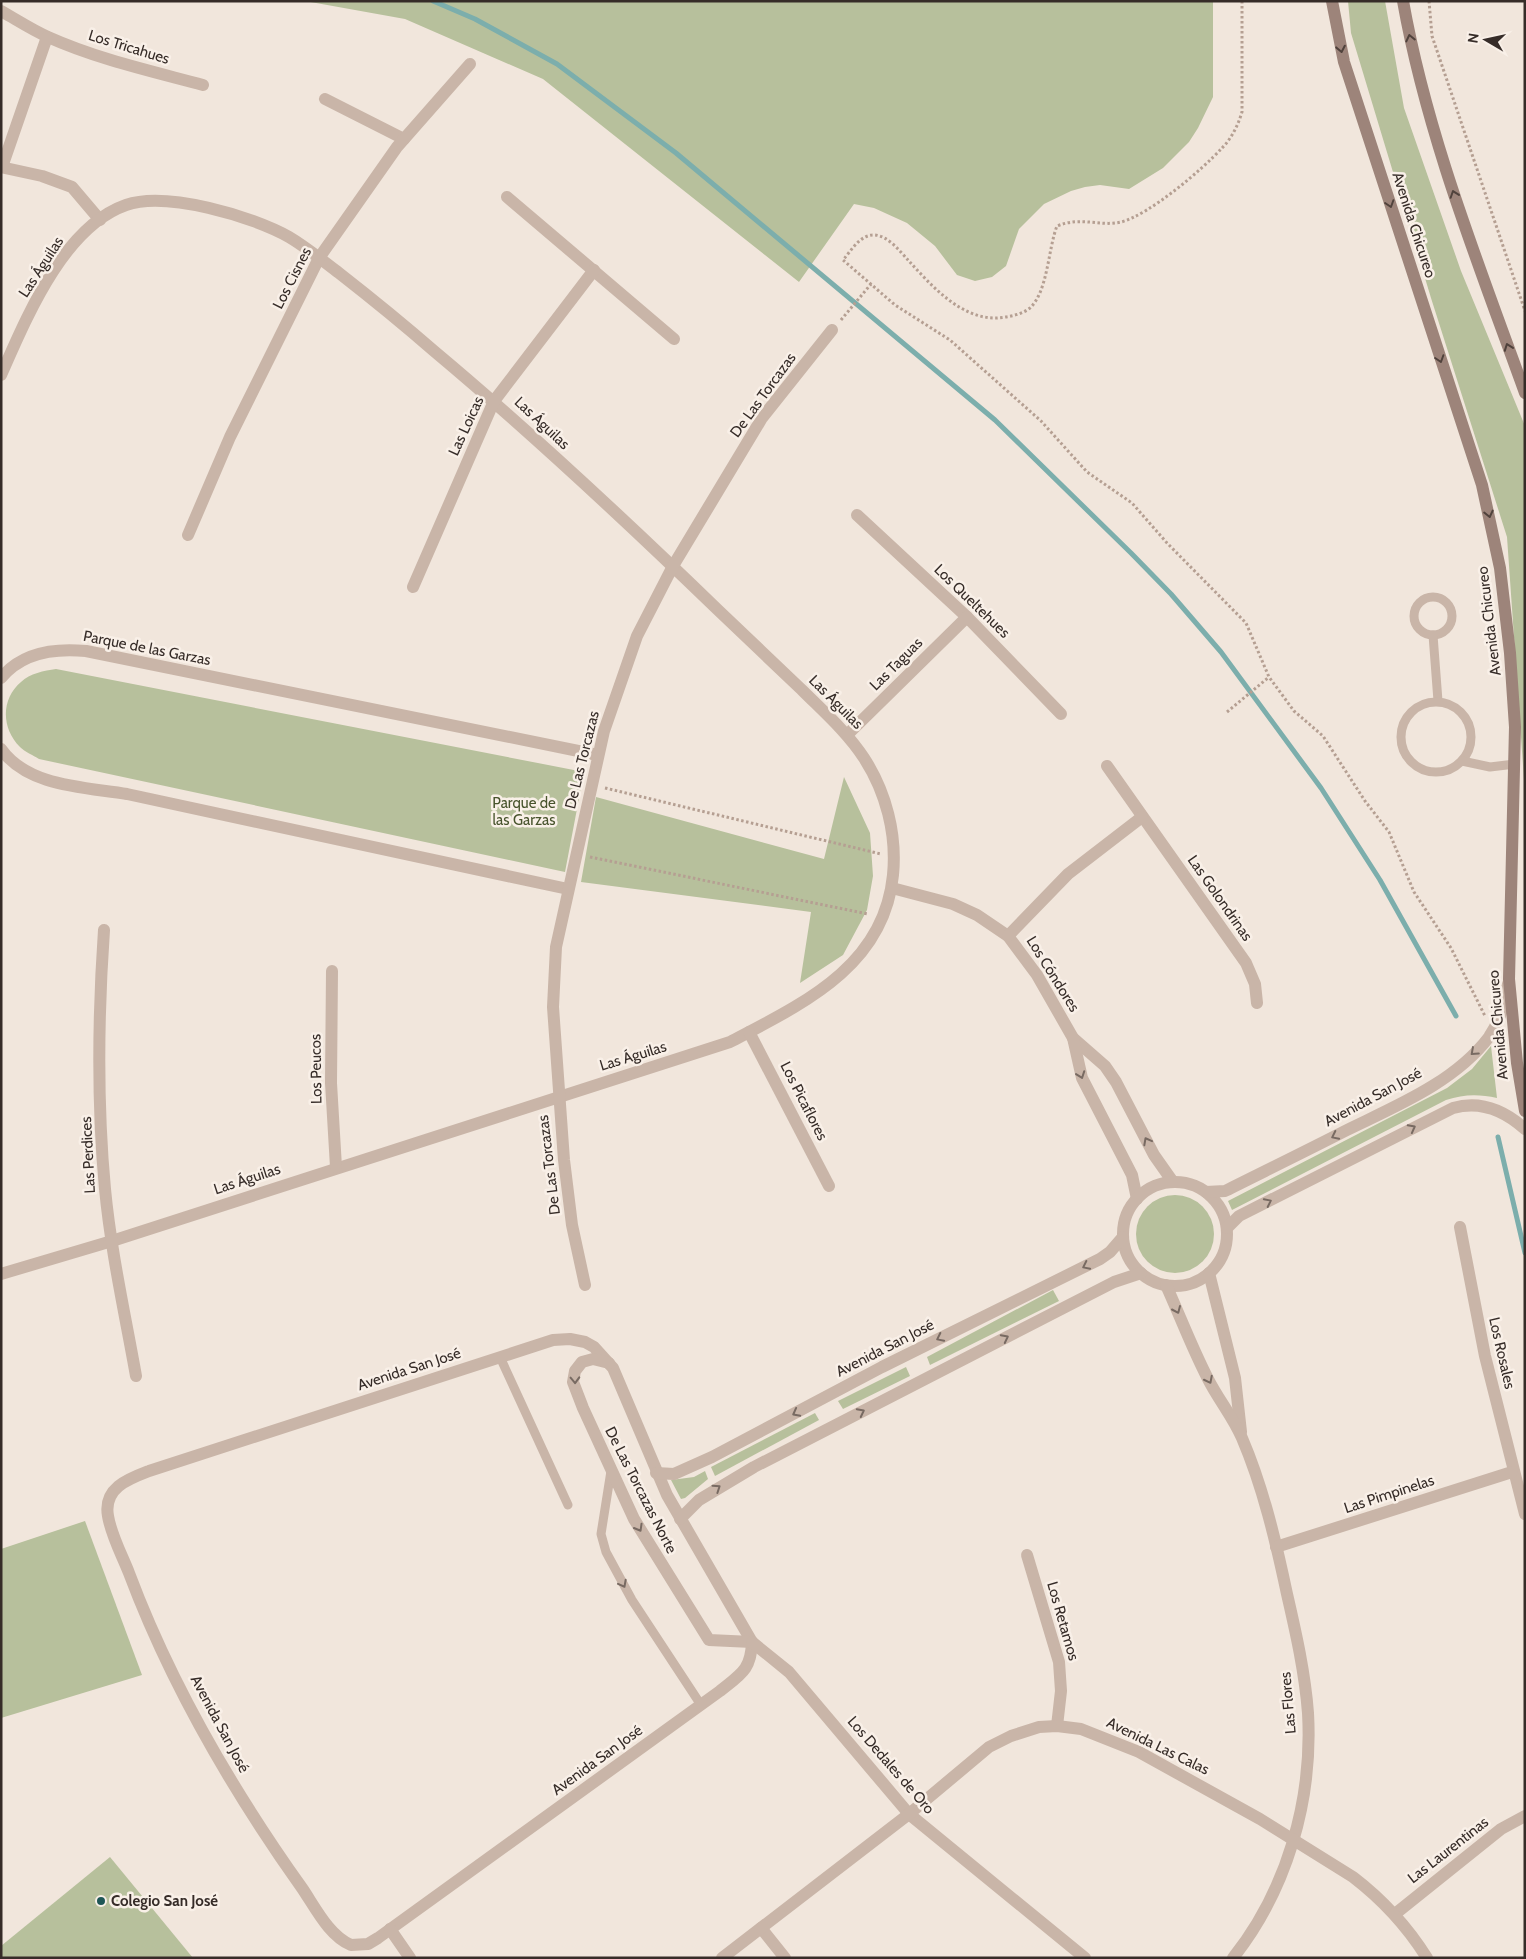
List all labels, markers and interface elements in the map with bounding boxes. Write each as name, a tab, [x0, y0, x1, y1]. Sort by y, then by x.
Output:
north arrow	[1461, 15, 1511, 65]
street label: Los Tricahues	[86, 26, 172, 68]
text: N	[1463, 32, 1483, 44]
one-way arrow	[1405, 34, 1416, 43]
one-way arrow	[1336, 45, 1346, 54]
street label: Avenida Chicureo	[1388, 170, 1440, 280]
one-way arrow	[1450, 191, 1460, 199]
one-way arrow	[1384, 199, 1394, 208]
street label: Las Águilas	[14, 233, 67, 301]
street label: Los Cisnes	[269, 244, 315, 312]
one-way arrow	[1504, 344, 1514, 352]
street label: De Las Torcazas	[726, 349, 800, 441]
one-way arrow	[1435, 354, 1445, 362]
street label: Las Águilas	[511, 392, 574, 453]
street label: Las Loicas	[444, 393, 488, 459]
one-way arrow	[1483, 509, 1493, 518]
street label: Los Queltehues	[930, 560, 1014, 642]
street label: Avenida Chicureo	[1473, 565, 1505, 677]
street label: Parque de las Garzas	[82, 627, 212, 669]
street label: Las Taguas	[866, 634, 926, 694]
street label: Las Águilas	[805, 671, 867, 733]
street label: De Las Torcazas	[561, 709, 603, 811]
park label: Parque de las Garzas	[492, 794, 556, 829]
street label: Las Golondrinas	[1184, 852, 1256, 944]
street label: Los Cóndores	[1023, 933, 1083, 1015]
street label: Avenida Chicureo	[1484, 970, 1512, 1080]
street label: Los Peucos	[306, 1034, 326, 1104]
street label: Las Águilas	[597, 1036, 669, 1075]
one-way arrow	[1470, 1047, 1479, 1056]
street label: Los Picaflores	[776, 1059, 832, 1143]
street label: Avenida San José	[1321, 1064, 1425, 1130]
one-way arrow	[1075, 1070, 1085, 1079]
street label: De Las Torcazas	[534, 1114, 564, 1216]
street label: Las Perdices	[77, 1116, 99, 1194]
one-way arrow	[1407, 1125, 1416, 1135]
one-way arrow	[1331, 1130, 1340, 1140]
one-way arrow	[1143, 1137, 1153, 1146]
street label: Las Águilas	[211, 1159, 283, 1198]
one-way arrow	[1262, 1198, 1271, 1208]
one-way arrow	[1082, 1260, 1091, 1270]
one-way arrow	[1171, 1305, 1181, 1314]
street label: Avenida San José	[833, 1315, 937, 1380]
street label: Los Rosales	[1485, 1315, 1519, 1391]
one-way arrow	[936, 1332, 945, 1342]
one-way arrow	[1000, 1334, 1009, 1344]
street label: Avenida San José	[355, 1344, 463, 1394]
one-way arrow	[1203, 1375, 1213, 1384]
one-way arrow	[570, 1376, 580, 1384]
one-way arrow	[792, 1407, 801, 1417]
one-way arrow	[856, 1408, 865, 1418]
street label: De Las Torcazas Norte	[601, 1424, 681, 1557]
street label: Las Pimpinelas	[1342, 1471, 1436, 1517]
one-way arrow	[711, 1485, 721, 1494]
one-way arrow	[633, 1523, 643, 1532]
one-way arrow	[617, 1579, 627, 1588]
street label: Los Retamos	[1043, 1579, 1083, 1663]
street label: Las Flores	[1276, 1671, 1300, 1735]
street label: Avenida San José	[187, 1672, 253, 1776]
street label: Los Dedales de Oro	[844, 1712, 938, 1818]
street label: Avenida Las Calas	[1104, 1713, 1212, 1779]
street label: Avenida San José	[548, 1721, 646, 1799]
street label: Las Laurentinas	[1404, 1813, 1492, 1887]
place label: Colegio San José	[111, 1892, 218, 1910]
marker: Colegio San José	[95, 1895, 107, 1907]

